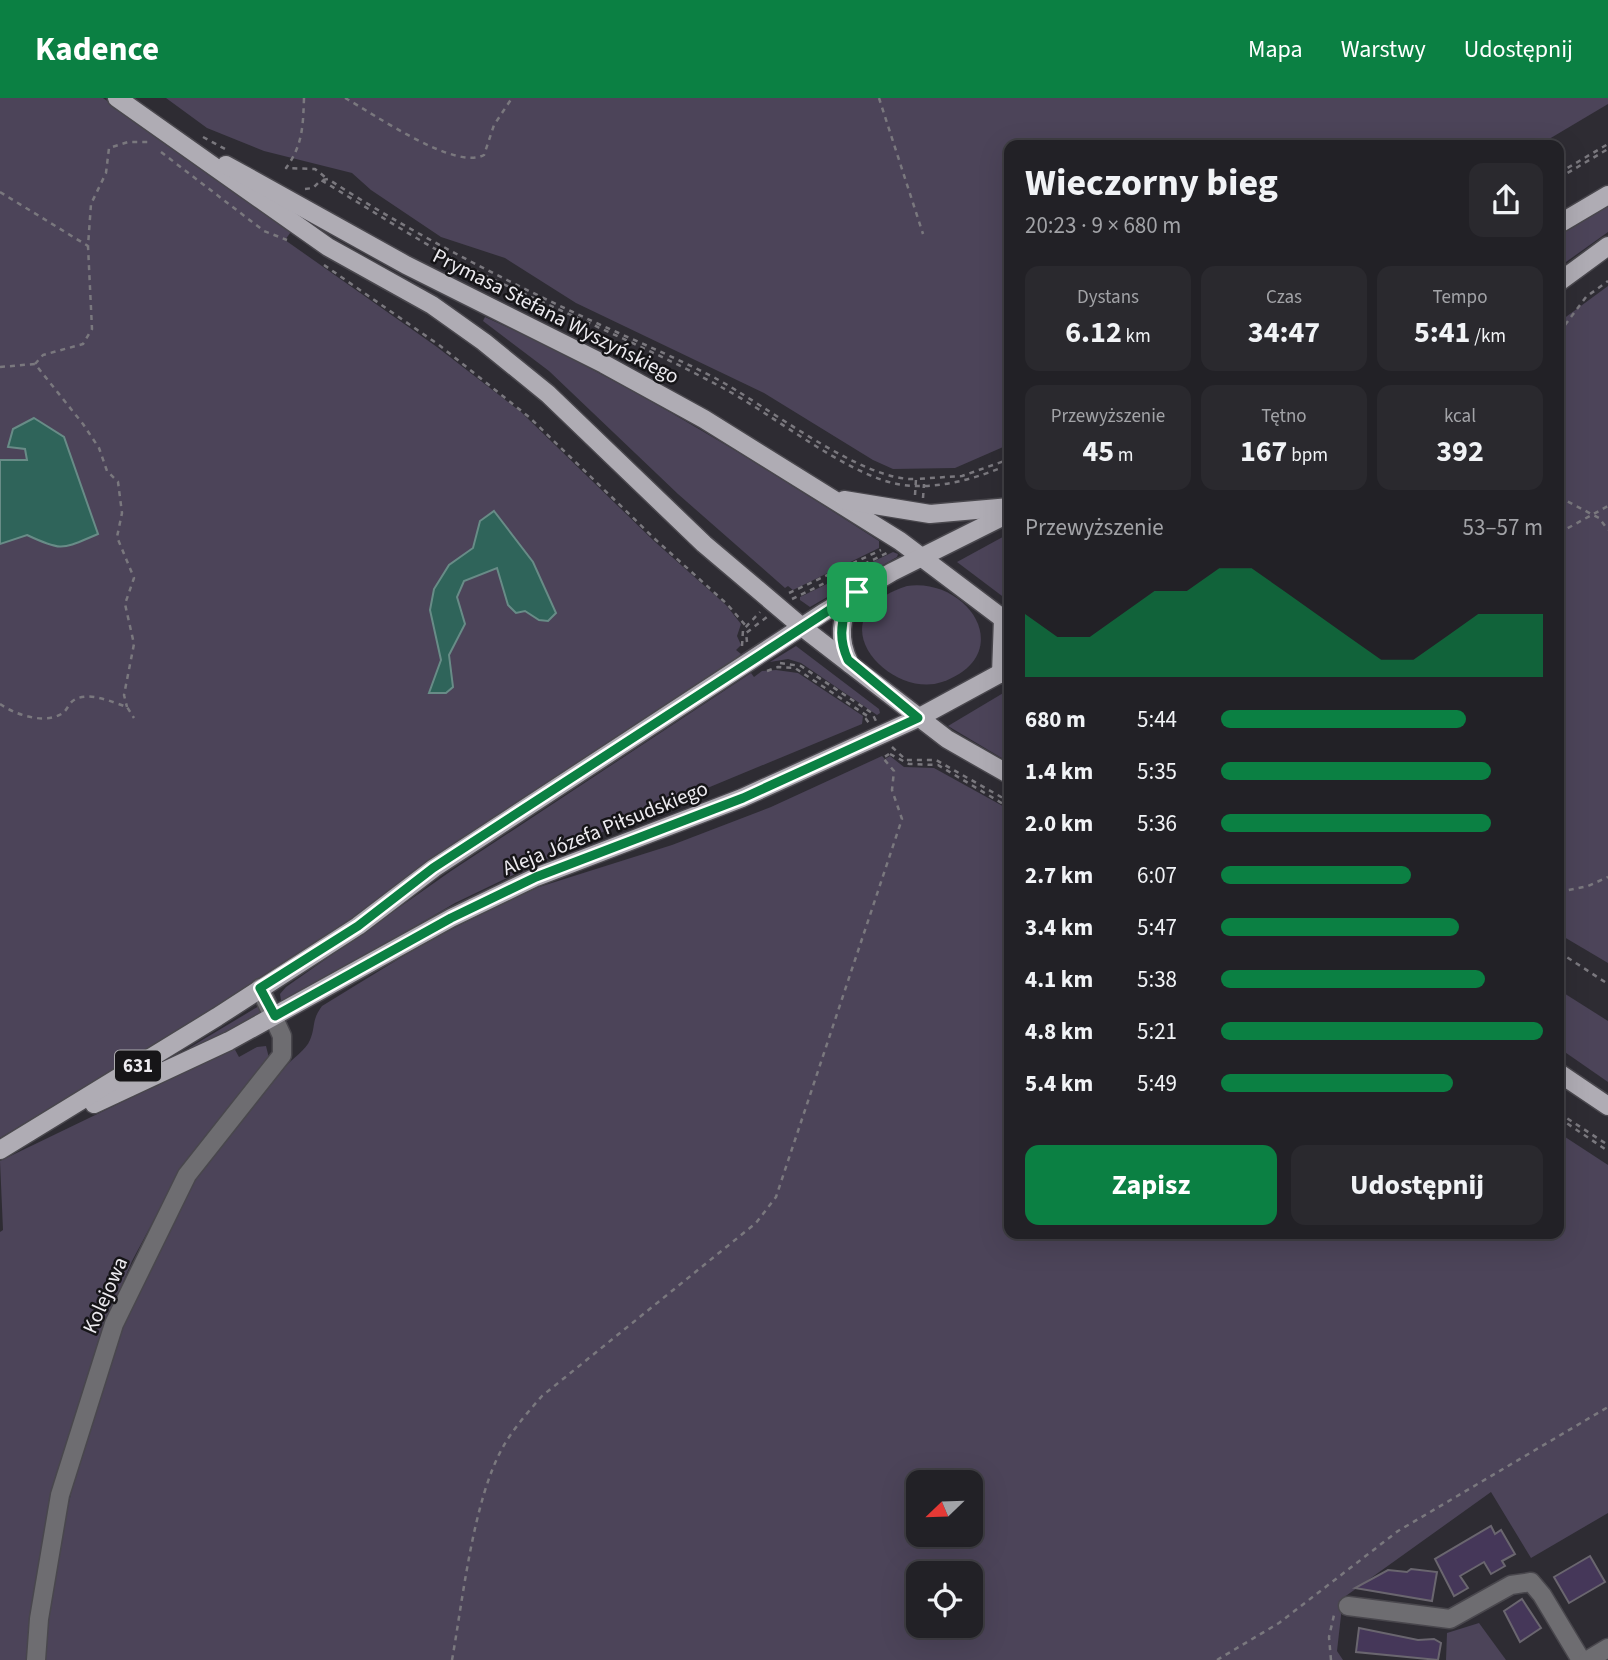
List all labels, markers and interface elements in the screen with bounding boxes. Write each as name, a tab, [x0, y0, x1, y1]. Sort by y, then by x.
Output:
text: Kadence	[35, 26, 159, 73]
text: Mapa	[1248, 32, 1303, 67]
text: Warstwy	[1341, 32, 1426, 67]
text: Udostępnij	[1464, 32, 1573, 67]
text: Wieczorny bieg	[1025, 156, 1278, 210]
button: share	[1469, 163, 1543, 237]
text: 20:23 · 9 × 680 m	[1025, 209, 1181, 242]
street label: Prymasa Stefana Wyszyńskiego	[428, 241, 684, 391]
text: Dystans	[1077, 284, 1139, 311]
text: Czas	[1266, 284, 1302, 311]
text: Tempo	[1433, 284, 1487, 311]
text: 6.12	[1065, 311, 1122, 354]
text: 34:47	[1248, 311, 1320, 354]
text: 5:41	[1414, 311, 1470, 354]
text: km	[1122, 323, 1151, 350]
text: /km	[1470, 323, 1506, 350]
text: Przewyższenie	[1051, 403, 1165, 430]
text: Tętno	[1261, 403, 1307, 430]
text: kcal	[1444, 403, 1476, 430]
text: 45	[1082, 430, 1114, 473]
text: 167	[1240, 430, 1287, 473]
text: 392	[1436, 430, 1484, 473]
text: m	[1114, 442, 1134, 469]
text: bpm	[1287, 442, 1328, 469]
text: Przewyższenie	[1025, 511, 1164, 544]
text: 53–57 m	[1463, 511, 1543, 544]
pin	[827, 562, 887, 622]
icon: arrive	[838, 573, 876, 611]
text: 680 m	[1025, 703, 1086, 736]
text: 5:44	[1137, 703, 1177, 736]
text: 1.4 km	[1025, 755, 1093, 788]
text: 5:35	[1137, 755, 1177, 788]
street label: Aleja Józefa Piłsudskiego	[498, 773, 712, 883]
text: 2.0 km	[1025, 807, 1093, 840]
text: 5:36	[1137, 807, 1177, 840]
text: 2.7 km	[1025, 859, 1093, 892]
text: 6:07	[1137, 859, 1177, 892]
text: 3.4 km	[1025, 911, 1093, 944]
text: 5:47	[1137, 911, 1177, 944]
text: 4.1 km	[1025, 963, 1093, 996]
text: 5:38	[1137, 963, 1177, 996]
text: 4.8 km	[1025, 1015, 1093, 1048]
text: 5:21	[1137, 1015, 1177, 1048]
road number: 631	[115, 1050, 161, 1082]
text: 5.4 km	[1025, 1067, 1093, 1100]
text: 5:49	[1137, 1067, 1177, 1100]
button: Zapisz	[1025, 1145, 1277, 1225]
button: Udostępnij	[1291, 1145, 1543, 1225]
street label: Kolejowa	[75, 1252, 135, 1338]
north arrow	[906, 1470, 984, 1547]
map controls	[906, 1470, 983, 1638]
button: locate	[906, 1561, 983, 1638]

